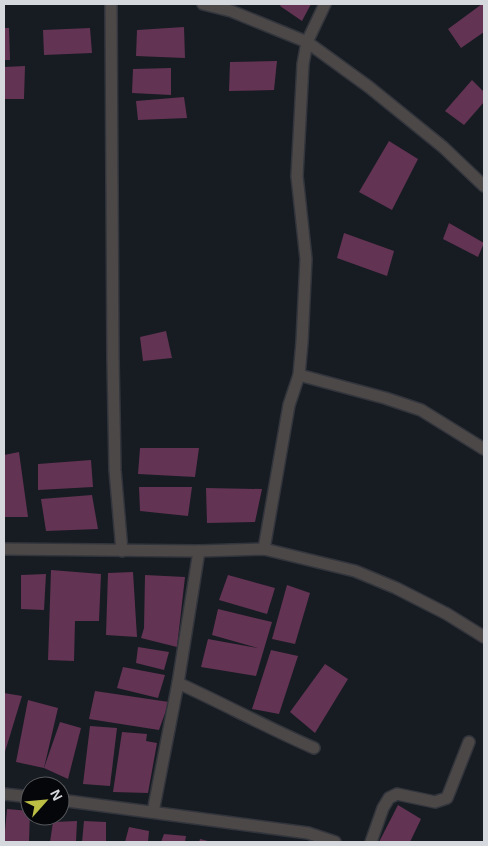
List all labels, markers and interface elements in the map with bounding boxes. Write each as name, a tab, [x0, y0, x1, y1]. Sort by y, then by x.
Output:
north arrow	[20, 776, 70, 826]
text: N	[47, 787, 66, 803]

